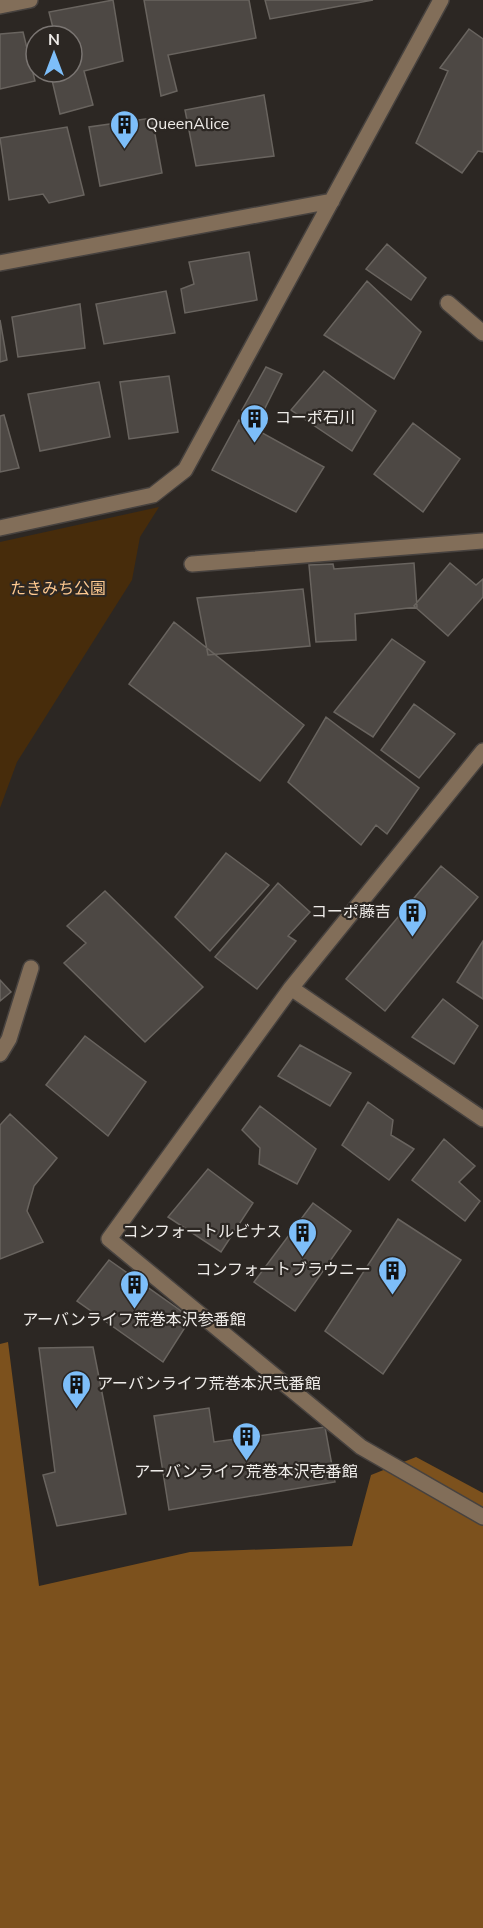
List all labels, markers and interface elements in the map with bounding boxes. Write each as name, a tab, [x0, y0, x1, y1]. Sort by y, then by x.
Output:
north arrow	[24, 24, 84, 84]
text: N	[48, 29, 60, 51]
building icon: QueenAlice	[109, 108, 141, 150]
place label: QueenAlice	[146, 113, 229, 135]
building icon: コーポ石川	[238, 402, 270, 444]
place label: コーポ石川	[275, 407, 355, 429]
park label: たきみち公園	[10, 578, 106, 600]
building icon: コーポ藤吉	[396, 896, 428, 938]
place label: コーポ藤吉	[311, 901, 391, 923]
building icon: コンフォートルビナス	[287, 1216, 319, 1258]
place label: コンフォートルビナス	[122, 1221, 282, 1243]
building icon: コンフォートブラウニー	[376, 1254, 408, 1296]
place label: コンフォートブラウニー	[195, 1259, 371, 1281]
building icon: アーバンライフ荒巻本沢参番館	[118, 1268, 150, 1310]
place label: アーバンライフ荒巻本沢参番館	[22, 1309, 246, 1331]
building icon: アーバンライフ荒巻本沢弐番館	[60, 1368, 92, 1410]
place label: アーバンライフ荒巻本沢弐番館	[97, 1373, 321, 1395]
building icon: アーバンライフ荒巻本沢壱番館	[230, 1420, 262, 1462]
place label: アーバンライフ荒巻本沢壱番館	[134, 1461, 358, 1483]

